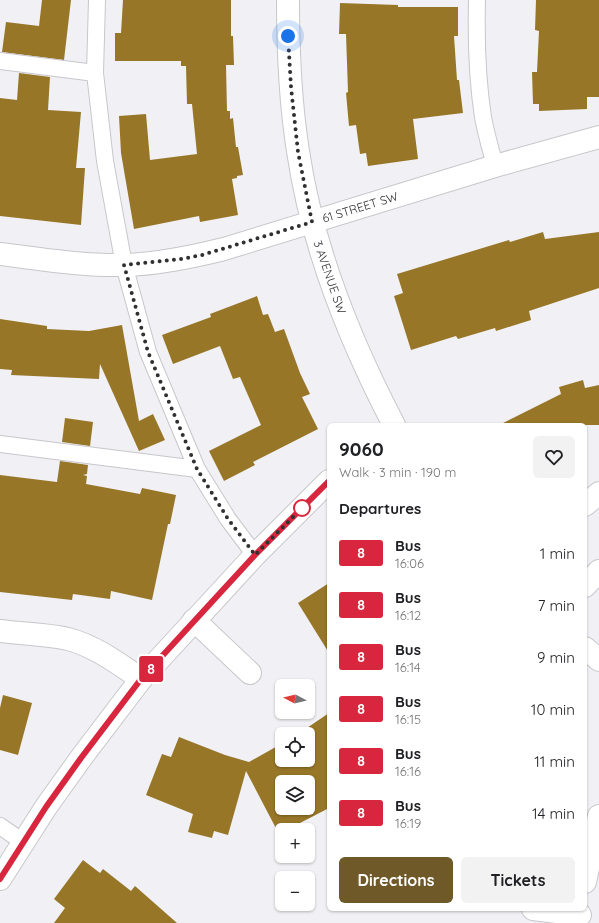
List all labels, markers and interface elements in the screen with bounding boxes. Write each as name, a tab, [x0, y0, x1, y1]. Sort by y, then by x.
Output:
your location	[278, 26, 298, 46]
street label: 61 STREET SW	[320, 188, 400, 226]
street label: 3 AVENUE SW	[310, 238, 350, 316]
button: heart	[533, 436, 575, 478]
text: 9060	[339, 437, 384, 461]
text: Walk · 3 min · 190 m	[339, 464, 456, 480]
unlabelled marker	[293, 499, 311, 517]
text: Departures	[339, 499, 421, 518]
text: Bus	[395, 536, 421, 555]
text: 8	[357, 544, 365, 562]
text: 1 min	[540, 544, 575, 563]
text: 16:06	[395, 555, 424, 571]
text: Bus	[395, 588, 421, 607]
text: 8	[357, 596, 365, 614]
text: 7 min	[538, 596, 575, 615]
text: 16:12	[395, 607, 421, 623]
text: Bus	[395, 640, 421, 659]
text: 8	[357, 648, 365, 666]
text: 9 min	[537, 648, 575, 667]
line badge: 8	[138, 656, 164, 682]
text: 16:14	[395, 659, 421, 675]
text: 8	[147, 660, 155, 678]
north arrow	[275, 679, 315, 719]
map controls	[275, 679, 315, 911]
text: Bus	[395, 692, 421, 711]
text: 8	[357, 700, 365, 718]
text: 10 min	[531, 700, 575, 719]
text: 16:15	[395, 711, 421, 727]
button: locate	[275, 727, 315, 767]
text: Bus	[395, 744, 421, 763]
text: 8	[357, 752, 365, 770]
text: 11 min	[534, 752, 575, 771]
text: 16:16	[395, 763, 421, 779]
button: layers	[275, 775, 315, 815]
text: Bus	[395, 796, 421, 815]
text: 8	[357, 804, 365, 822]
text: 14 min	[532, 804, 575, 823]
text: 16:19	[395, 815, 421, 831]
button: +	[275, 823, 315, 863]
button: Directions	[339, 857, 453, 903]
button: Tickets	[461, 857, 575, 903]
button: −	[275, 871, 315, 911]

